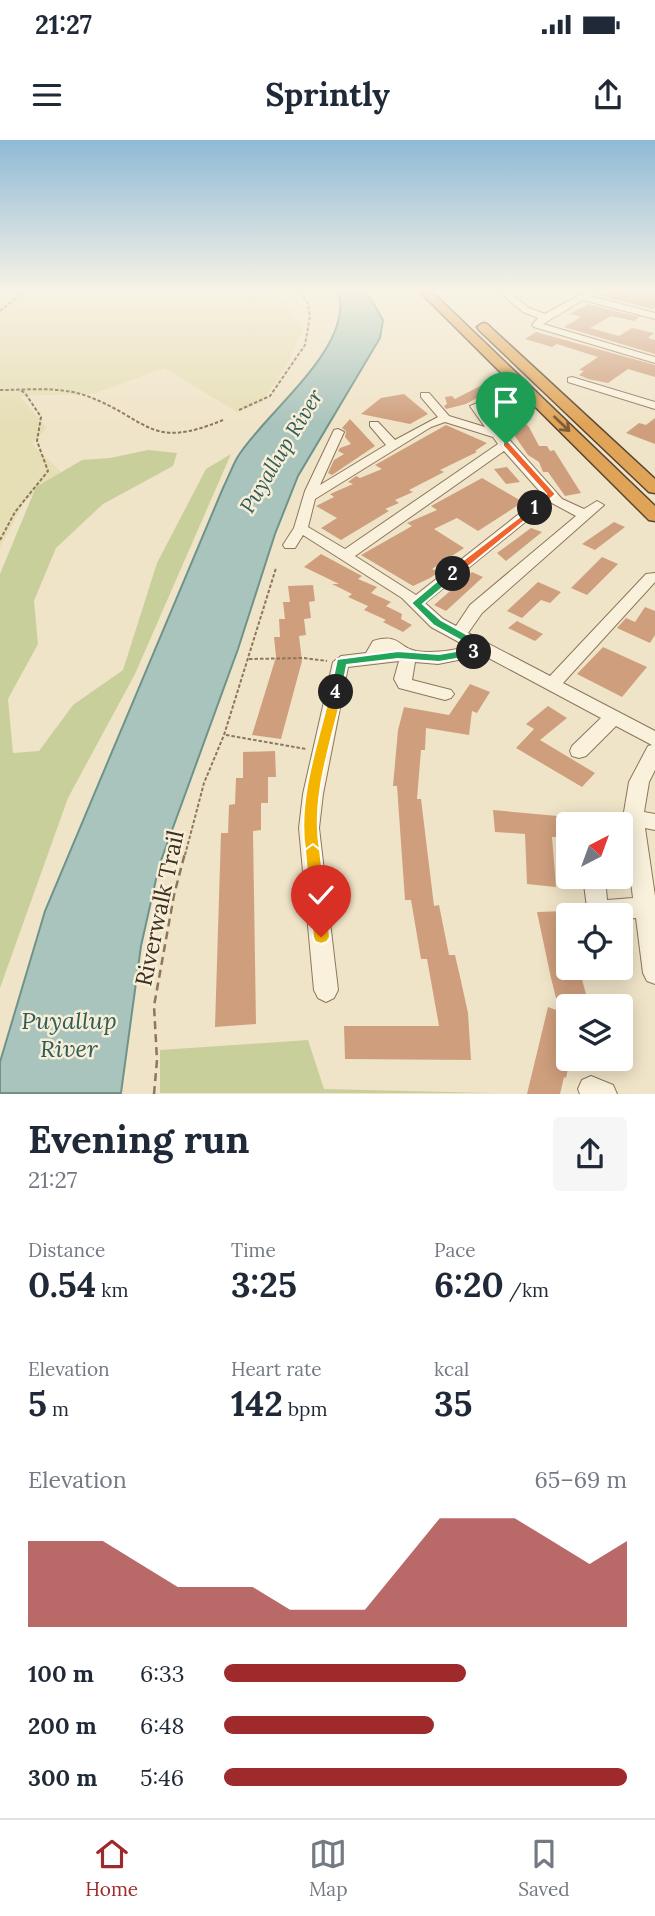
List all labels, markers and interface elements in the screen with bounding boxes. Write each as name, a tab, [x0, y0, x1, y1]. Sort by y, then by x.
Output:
text: 21:27	[35, 8, 92, 41]
text: Sprintly	[265, 74, 390, 115]
icon: menu	[28, 76, 66, 114]
icon: share	[589, 76, 627, 114]
pin	[476, 372, 536, 444]
icon: arrive	[487, 383, 525, 421]
water label: Puyallup River	[233, 384, 329, 518]
one-way arrow	[553, 416, 570, 433]
pin: 1	[518, 490, 552, 526]
text: 1	[531, 495, 538, 519]
pin: 2	[435, 556, 470, 592]
text: 2	[447, 561, 458, 585]
pin: 3	[456, 634, 491, 670]
text: 3	[468, 639, 479, 663]
pin: 4	[318, 674, 354, 710]
text: 4	[330, 679, 341, 703]
north arrow	[556, 812, 634, 889]
map controls	[556, 812, 633, 1071]
street label: Riverwalk Trail	[128, 827, 190, 989]
pin	[291, 865, 351, 937]
icon: check	[302, 876, 340, 914]
button: locate	[556, 903, 633, 980]
button: layers	[556, 994, 633, 1071]
water label: Puyallup River	[21, 1005, 117, 1064]
text: Evening run	[28, 1115, 250, 1163]
button: share	[553, 1117, 627, 1191]
text: 21:27	[28, 1165, 77, 1194]
text: Distance	[28, 1238, 105, 1262]
text: Time	[231, 1238, 276, 1262]
text: Pace	[434, 1238, 476, 1262]
text: 0.54	[28, 1262, 96, 1307]
text: 3:25	[231, 1262, 297, 1307]
text: 6:20	[434, 1262, 504, 1307]
text: km	[96, 1278, 128, 1302]
text: /km	[504, 1278, 549, 1302]
text: Elevation	[28, 1357, 110, 1381]
text: Heart rate	[231, 1357, 322, 1381]
text: kcal	[434, 1357, 469, 1381]
text: 5	[28, 1381, 47, 1426]
text: 142	[231, 1381, 283, 1426]
text: 35	[434, 1381, 473, 1426]
text: m	[47, 1397, 69, 1421]
text: bpm	[283, 1397, 327, 1421]
text: Elevation	[28, 1465, 127, 1494]
text: 65–69 m	[534, 1465, 627, 1494]
text: 100 m	[28, 1659, 94, 1688]
text: 6:33	[140, 1659, 185, 1688]
text: 200 m	[28, 1711, 97, 1740]
text: 6:48	[140, 1711, 184, 1740]
text: 300 m	[28, 1763, 97, 1792]
text: 5:46	[140, 1763, 184, 1792]
tab: Home	[85, 1835, 138, 1901]
tab: Map	[309, 1835, 347, 1901]
tab: Saved	[518, 1835, 570, 1901]

